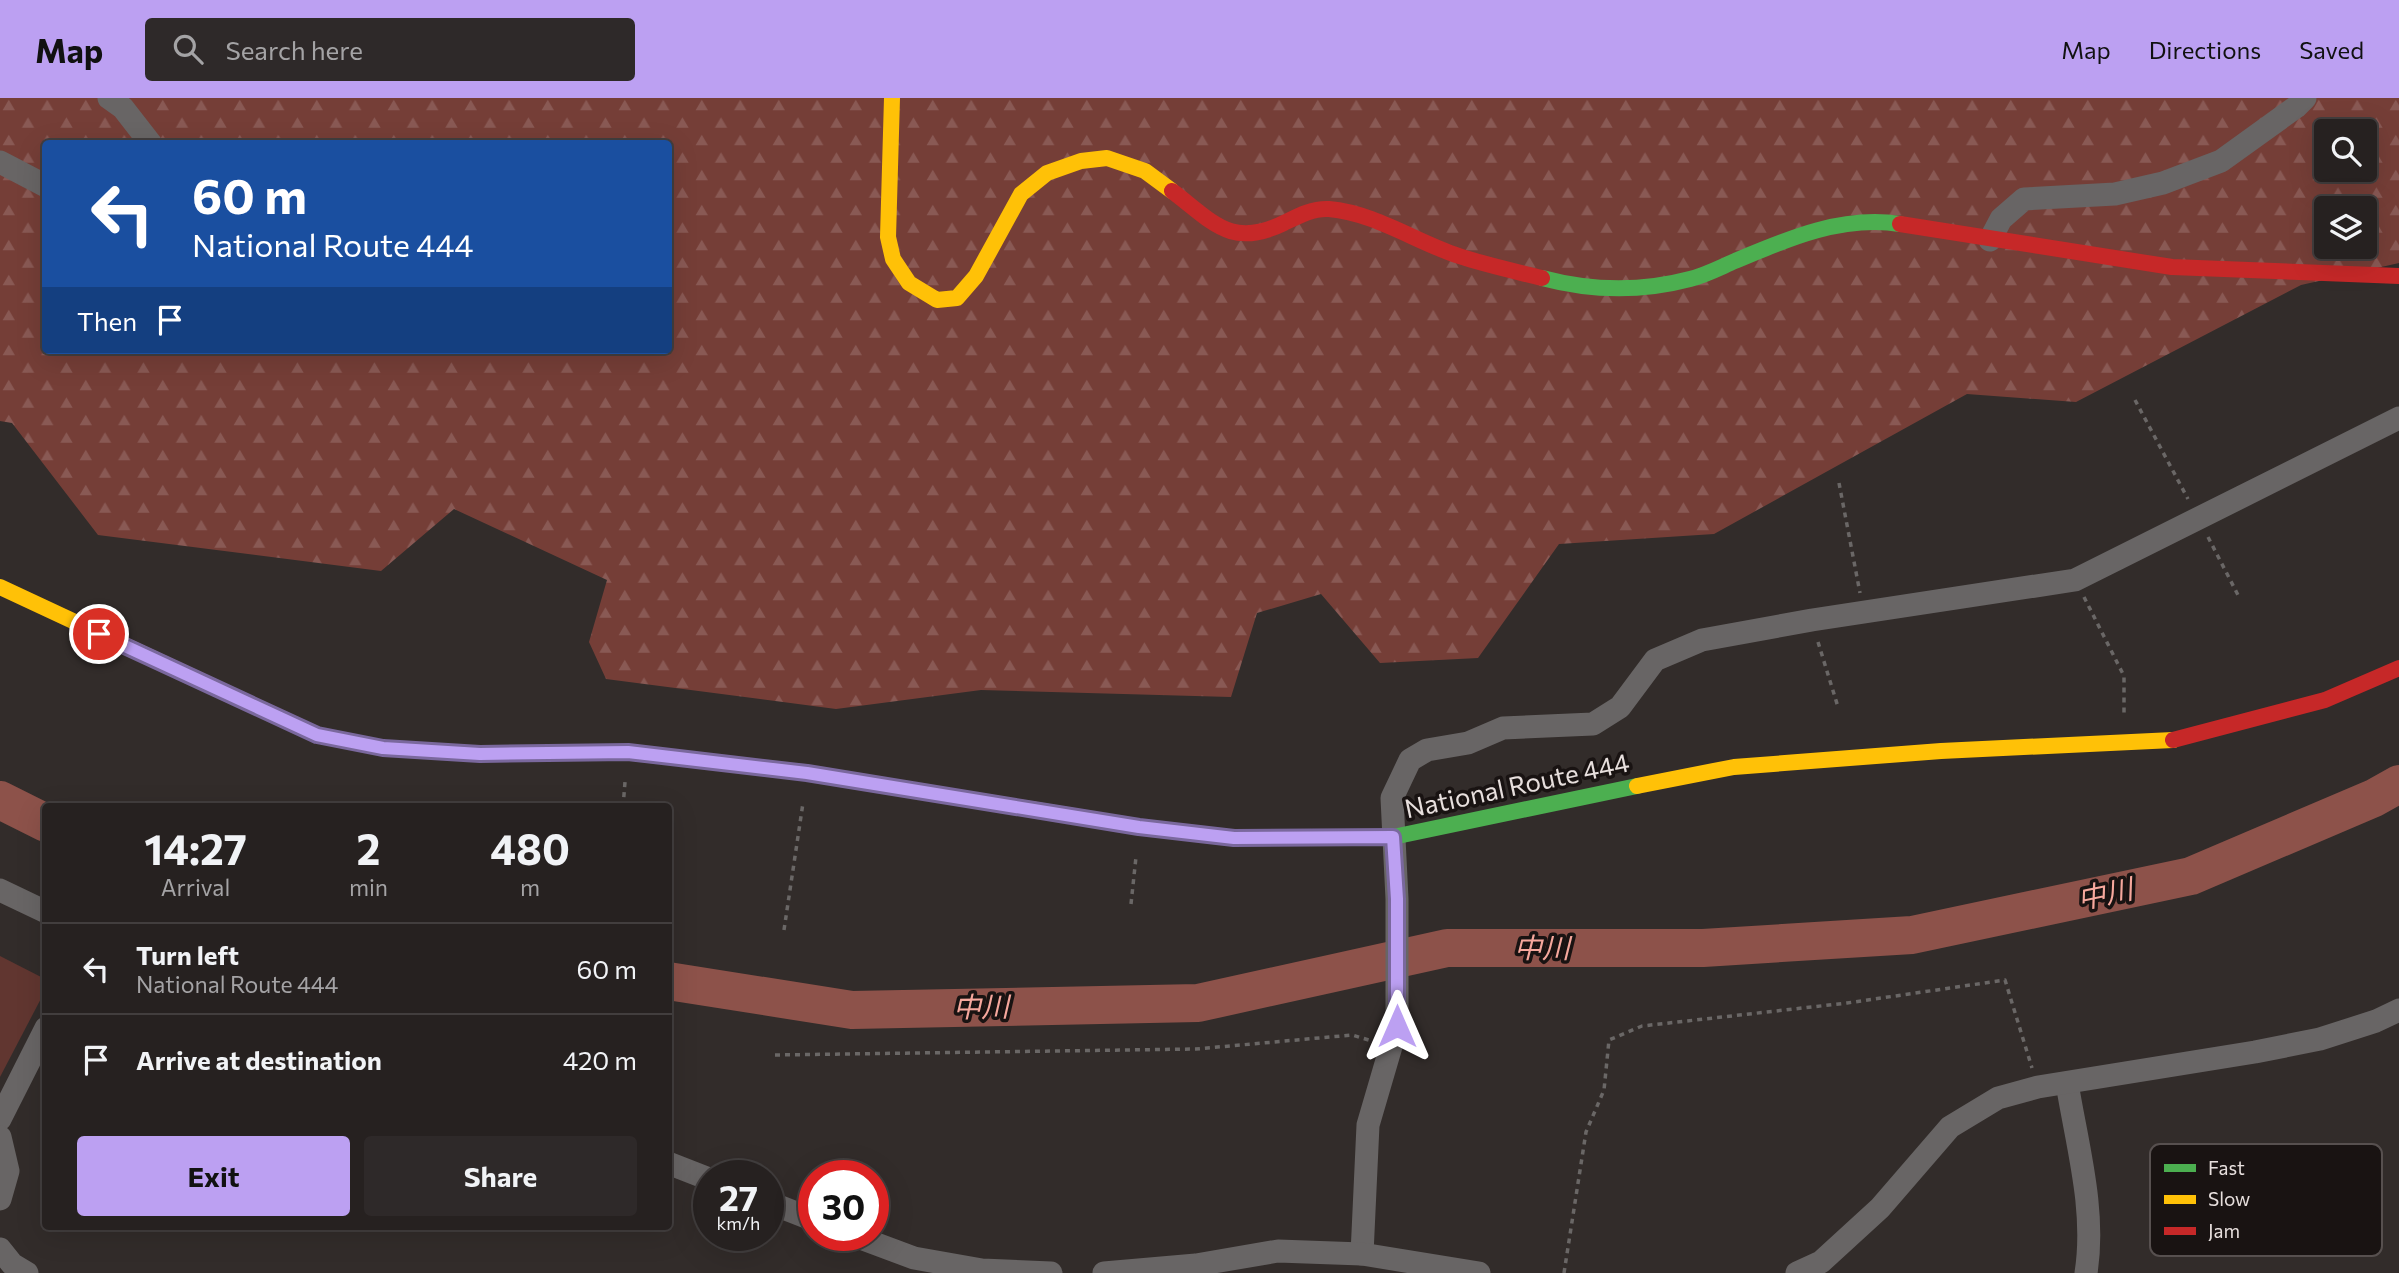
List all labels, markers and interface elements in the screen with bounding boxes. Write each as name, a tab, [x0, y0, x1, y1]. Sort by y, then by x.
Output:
search box	[145, 18, 635, 81]
text: Map	[35, 29, 103, 70]
icon: search	[169, 30, 207, 68]
text: Search here	[225, 34, 363, 65]
text: Map	[2061, 35, 2111, 64]
text: Directions	[2149, 35, 2261, 64]
text: Saved	[2299, 35, 2364, 64]
map controls	[2314, 119, 2377, 259]
button: search	[2314, 119, 2377, 182]
text: 60 m	[192, 164, 307, 224]
icon: left	[77, 168, 168, 259]
button: layers	[2314, 196, 2377, 259]
text: National Route 444	[192, 224, 474, 264]
icon: arrive	[151, 301, 189, 339]
text: Then	[77, 305, 137, 336]
pin	[69, 604, 129, 664]
icon: arrive	[80, 615, 118, 653]
street label: National Route 444	[1402, 746, 1632, 823]
text: 14:27	[144, 822, 247, 874]
text: 2	[357, 822, 380, 874]
text: 480	[490, 822, 570, 874]
water label: 中川	[2074, 870, 2139, 915]
text: Arrival	[161, 873, 230, 901]
text: min	[349, 873, 388, 901]
text: m	[520, 873, 540, 901]
water label: 中川	[1514, 930, 1573, 964]
text: Turn left	[136, 939, 239, 970]
icon: left	[77, 950, 115, 988]
text: 60 m	[577, 953, 637, 984]
text: National Route 444	[136, 970, 338, 998]
water label: 中川	[953, 988, 1012, 1023]
position arrow	[1360, 989, 1434, 1063]
icon: arrive	[77, 1041, 115, 1079]
text: Arrive at destination	[136, 1044, 382, 1075]
text: 420 m	[563, 1044, 637, 1075]
button: Exit	[77, 1136, 350, 1216]
button: Share	[364, 1136, 637, 1216]
legend	[2150, 1144, 2382, 1256]
text: Fast	[2208, 1156, 2245, 1179]
speed limit sign: 30	[798, 1160, 889, 1251]
text: 27	[719, 1175, 758, 1218]
text: Slow	[2208, 1187, 2250, 1210]
text: km/h	[717, 1212, 760, 1234]
text: Jam	[2208, 1219, 2240, 1242]

